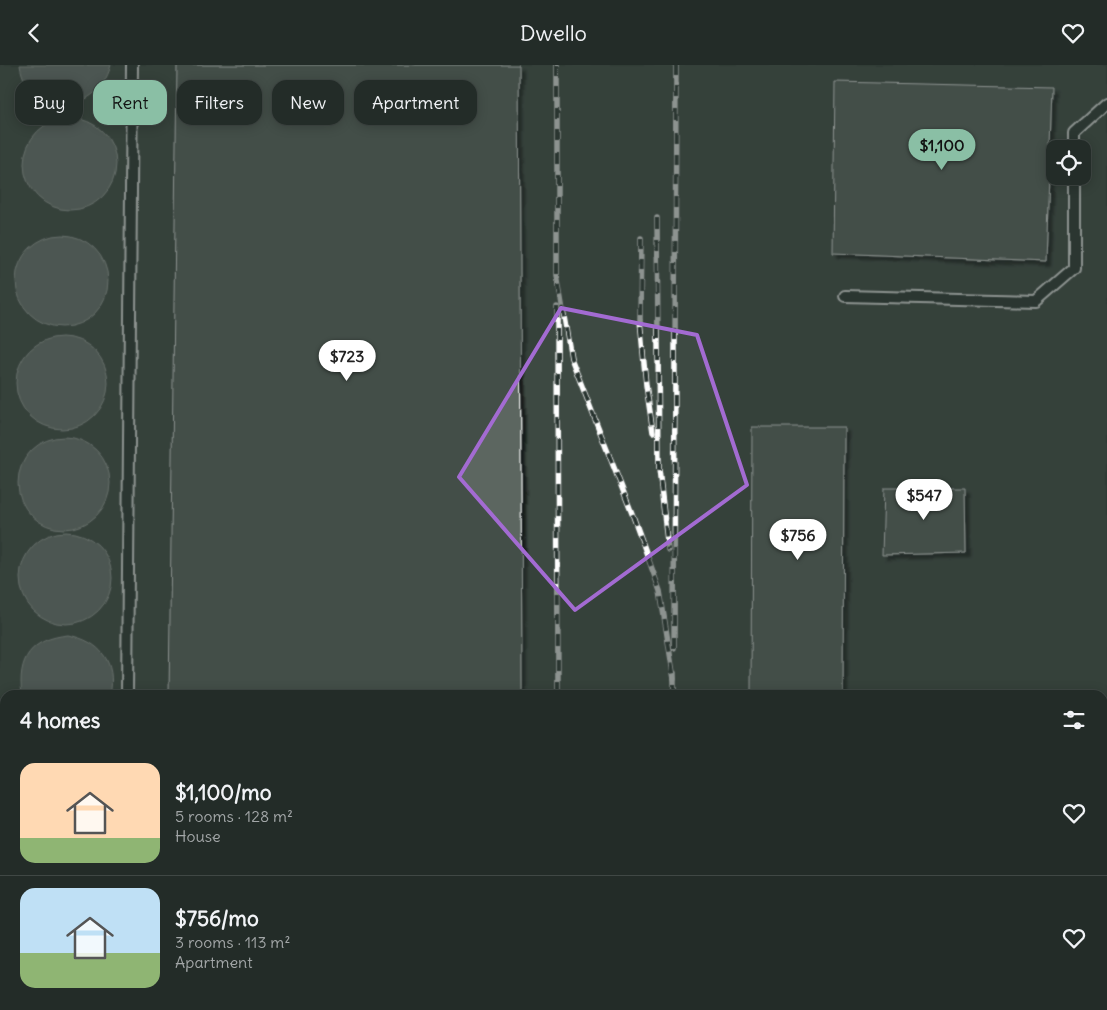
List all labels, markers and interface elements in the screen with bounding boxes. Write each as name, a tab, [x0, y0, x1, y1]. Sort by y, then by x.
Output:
icon: back	[20, 19, 48, 47]
text: Dwello	[520, 19, 587, 47]
icon: heart	[1059, 19, 1087, 47]
chip: Buy	[15, 80, 83, 125]
chip: Rent	[93, 80, 167, 125]
chip: Filters	[177, 80, 262, 125]
chip: New	[272, 80, 344, 125]
chip: Apartment	[354, 80, 477, 125]
pin: $1,100	[901, 129, 983, 171]
text: $1,100	[919, 135, 965, 155]
map controls	[1046, 140, 1091, 185]
button: locate	[1046, 140, 1091, 185]
pin: $723	[317, 339, 377, 382]
text: $723	[330, 346, 364, 366]
pin: $547	[894, 479, 954, 521]
text: $547	[907, 485, 942, 505]
pin: $756	[768, 519, 828, 561]
text: $756	[780, 525, 816, 545]
icon: filters	[1060, 706, 1088, 734]
text: 4 homes	[20, 707, 100, 734]
text: $1,100/mo	[175, 779, 272, 806]
icon: home	[60, 783, 120, 843]
icon: heart	[1060, 799, 1088, 827]
text: 5 rooms · 128 m²	[175, 806, 293, 826]
text: House	[175, 826, 221, 846]
text: $756/mo	[175, 905, 259, 932]
icon: home	[60, 908, 120, 968]
icon: heart	[1060, 924, 1088, 952]
text: 3 rooms · 113 m²	[175, 932, 290, 952]
text: Apartment	[175, 952, 253, 972]

